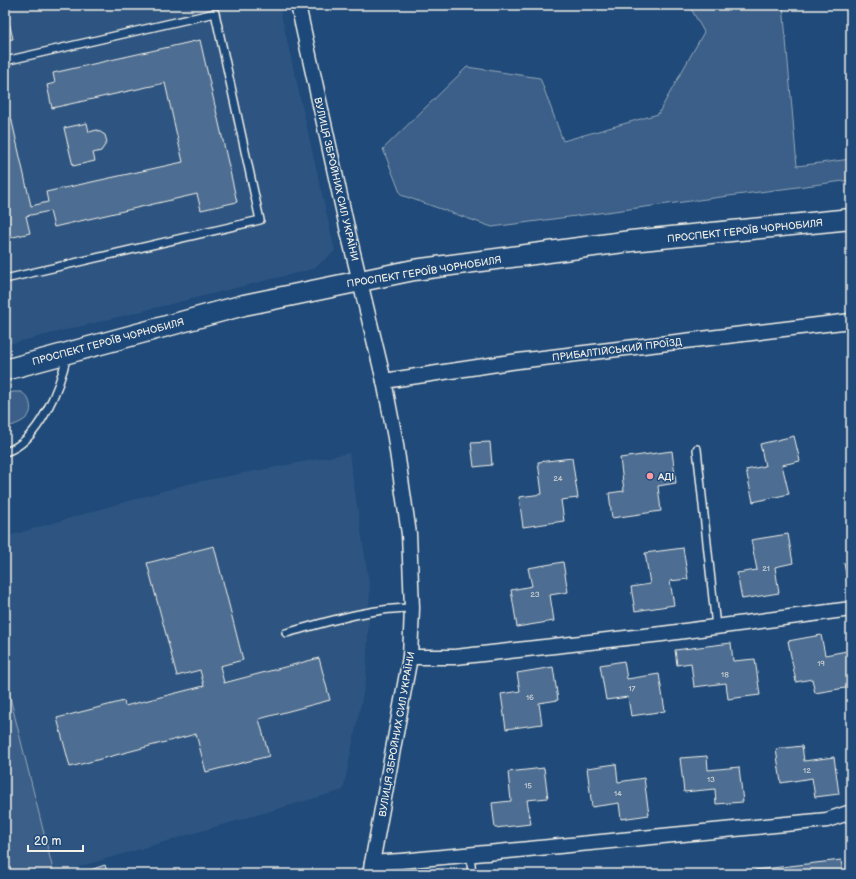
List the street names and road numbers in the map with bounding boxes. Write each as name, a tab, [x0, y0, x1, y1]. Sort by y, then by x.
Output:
street label: ВУЛИЦЯ ЗБРОЙНИХ СИЛ УКРАЇНИ	[311, 96, 361, 262]
street label: ПРОСПЕКТ ГЕРОЇВ ЧОРНОБИЛЯ	[667, 217, 824, 245]
street label: ПРОСПЕКТ ГЕРОЇВ ЧОРНОБИЛЯ	[346, 254, 502, 290]
street label: ПРОСПЕКТ ГЕРОЇВ ЧОРНОБИЛЯ	[31, 316, 185, 368]
street label: ПРИБАЛТІЙСЬКИЙ ПРОЇЗД	[551, 336, 683, 364]
street label: ВУЛИЦЯ ЗБРОЙНИХ СИЛ УКРАЇНИ	[377, 651, 417, 818]

